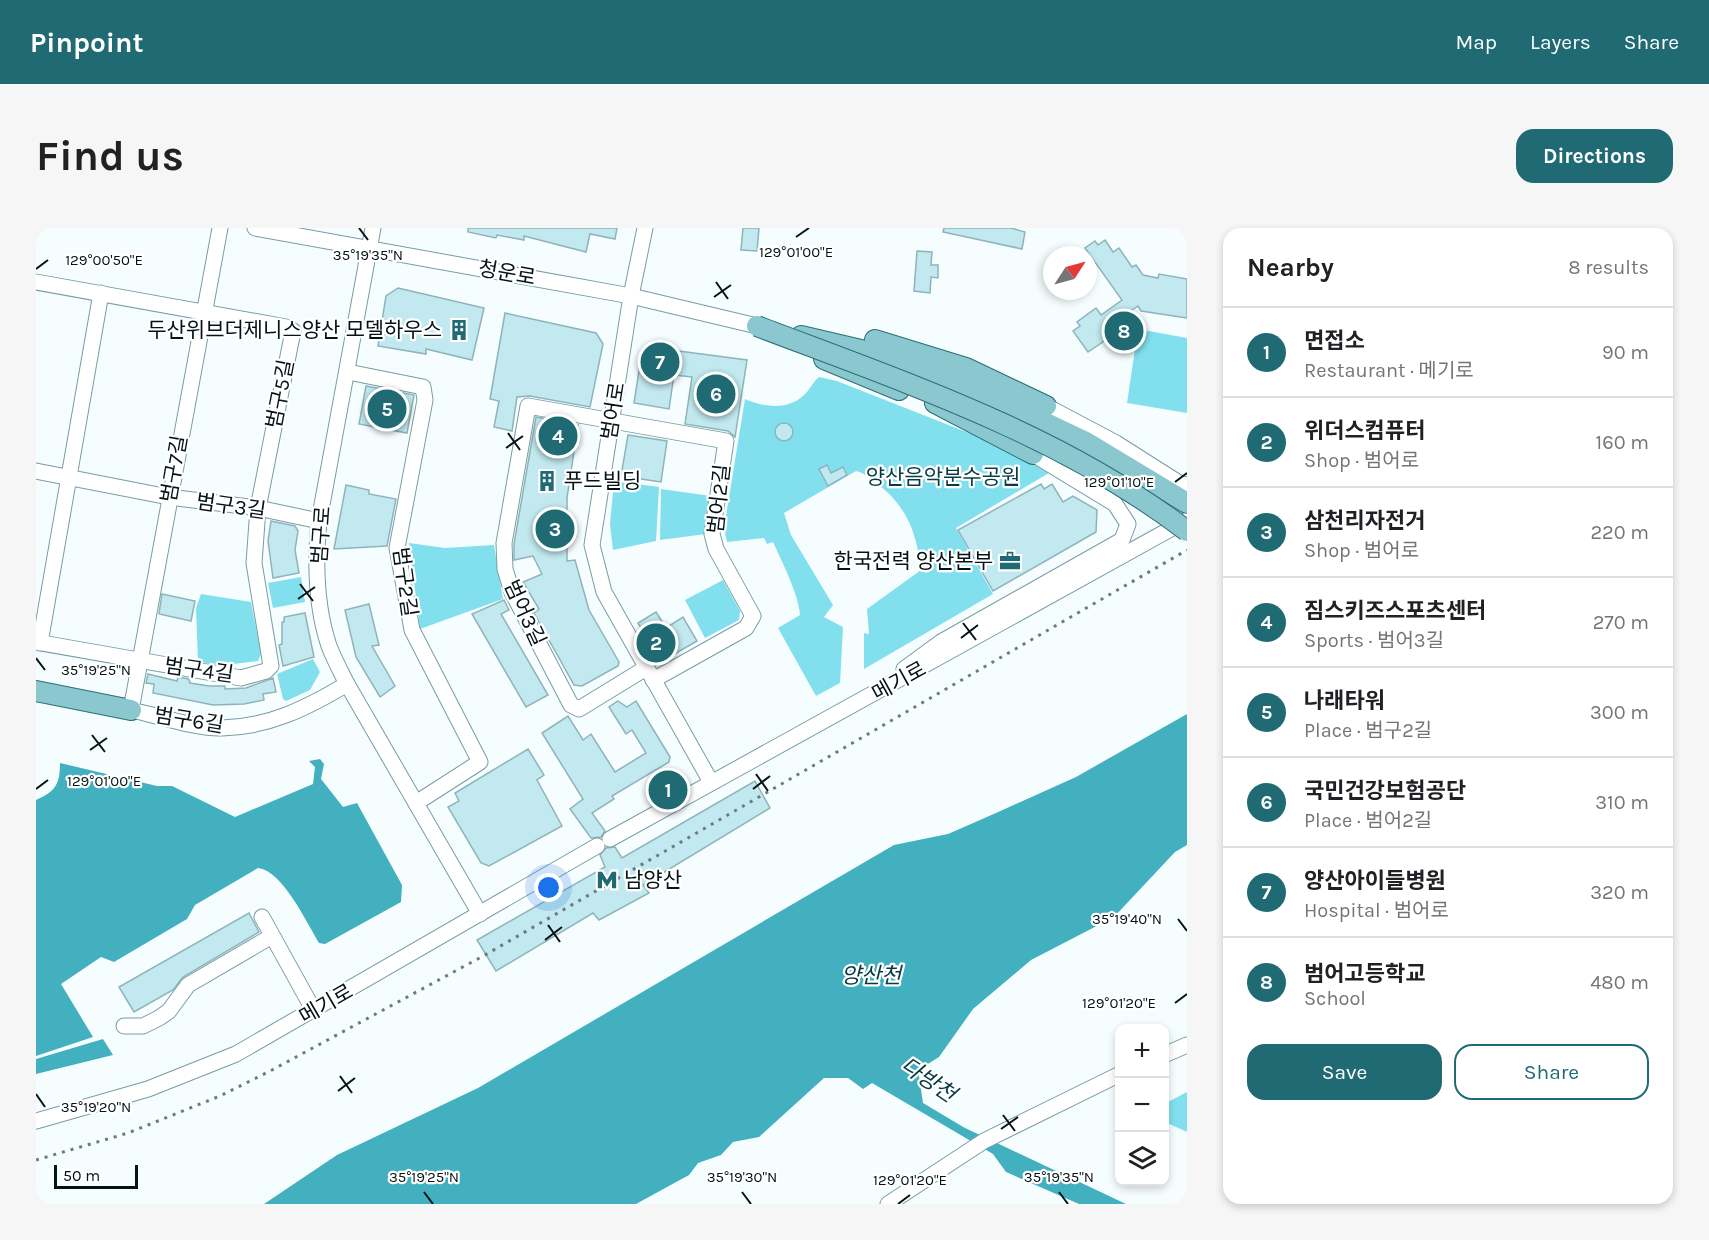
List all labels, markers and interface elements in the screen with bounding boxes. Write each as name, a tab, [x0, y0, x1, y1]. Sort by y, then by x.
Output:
text: Pinpoint	[30, 26, 143, 59]
text: Map	[1455, 30, 1497, 54]
text: Layers	[1530, 30, 1591, 54]
text: Share	[1624, 30, 1679, 54]
button: Directions	[1516, 129, 1673, 183]
text: Find us	[36, 131, 184, 181]
text: 129°01'00"E	[759, 243, 833, 261]
text: 35°19'35"N	[333, 246, 403, 264]
north arrow	[1043, 246, 1097, 300]
text: 129°00'50"E	[65, 251, 143, 269]
text: Nearby	[1247, 252, 1334, 283]
street label: 청운로	[476, 256, 538, 290]
text: 8 results	[1568, 256, 1649, 279]
pin: 8	[1104, 308, 1144, 354]
place label: 두산위브더제니스양산 모델하우스	[147, 318, 442, 342]
building icon: 두산위브더제니스양산 모델하우스	[447, 318, 471, 342]
text: 면접소	[1304, 328, 1365, 354]
pin: 7	[640, 340, 680, 384]
text: 1	[1263, 341, 1270, 364]
text: 90 m	[1602, 341, 1649, 364]
street label: 범구5길	[262, 357, 298, 431]
text: Restaurant · 메기로	[1304, 359, 1474, 382]
pin: 6	[696, 372, 736, 416]
street label: 범어로	[597, 380, 629, 442]
pin: 5	[368, 386, 406, 432]
pin: 4	[538, 414, 578, 458]
text: 위더스컴퓨터	[1304, 418, 1425, 444]
text: 2	[1260, 431, 1273, 454]
text: 160 m	[1596, 431, 1649, 454]
street label: 범구7길	[156, 434, 192, 504]
text: Shop · 범어로	[1304, 449, 1419, 472]
street label: 범어2길	[703, 463, 735, 535]
park label: 양산음악분수공원	[866, 465, 1020, 489]
building icon: 푸드빌딩	[535, 469, 559, 493]
place label: 푸드빌딩	[564, 469, 641, 493]
text: 129°01'10"E	[1084, 473, 1154, 491]
street label: 범구3길	[194, 489, 268, 523]
street label: 범구로	[307, 505, 335, 565]
pin: 3	[536, 506, 574, 552]
text: 삼천리자전거	[1304, 508, 1425, 534]
text: 3	[1260, 521, 1273, 544]
text: 220 m	[1590, 521, 1649, 544]
text: Shop · 범어로	[1304, 539, 1419, 562]
street label: 범구2길	[388, 546, 422, 618]
place label: 한국전력 양산본부	[833, 549, 993, 573]
office icon: 한국전력 양산본부	[998, 549, 1022, 573]
street label: 범어3길	[499, 576, 551, 650]
text: 짐스키즈스포츠센터	[1304, 598, 1486, 624]
text: 4	[1261, 611, 1272, 634]
text: 270 m	[1593, 611, 1649, 634]
pin: 2	[636, 620, 676, 666]
text: Sports · 범어3길	[1304, 629, 1444, 652]
street label: 범구4길	[163, 653, 235, 687]
street label: 메기로	[868, 656, 930, 706]
text: 35°19'25"N	[61, 661, 131, 679]
text: 나래타워	[1304, 688, 1385, 714]
text: 5	[1261, 701, 1272, 724]
text: 300 m	[1590, 701, 1649, 724]
street label: 범구6길	[153, 703, 225, 737]
text: Place · 범구2길	[1304, 719, 1432, 742]
pin: 1	[648, 768, 688, 812]
text: 129°01'00"E	[67, 772, 141, 790]
text: 국민건강보험공단	[1304, 778, 1466, 804]
text: 6	[1260, 791, 1273, 814]
text: 310 m	[1595, 791, 1649, 814]
text: Place · 범어2길	[1304, 809, 1432, 832]
metro station icon: 남양산	[595, 868, 619, 892]
place label: 남양산	[624, 868, 682, 892]
text: 양산아이들병원	[1304, 868, 1446, 894]
your location	[534, 873, 563, 902]
text: 7	[1262, 881, 1271, 904]
text: 320 m	[1590, 881, 1649, 904]
text: Hospital · 범어로	[1304, 899, 1449, 922]
text: 35°19'40"N	[1092, 910, 1162, 928]
text: 범어고등학교	[1304, 961, 1425, 987]
water label: 양산천	[841, 963, 904, 989]
text: 8	[1260, 971, 1273, 994]
text: 480 m	[1590, 971, 1649, 994]
street label: 메기로	[295, 979, 357, 1029]
text: School	[1304, 987, 1366, 1010]
text: 129°01'20"E	[1082, 994, 1156, 1012]
map controls	[1115, 1024, 1169, 1186]
button: +	[1115, 1024, 1169, 1078]
button: Save	[1247, 1044, 1442, 1100]
button: Share	[1454, 1044, 1649, 1100]
water label: 다방천	[896, 1052, 963, 1109]
button: −	[1115, 1078, 1169, 1132]
text: 35°19'20"N	[61, 1098, 131, 1116]
button: layers	[1115, 1132, 1169, 1186]
scale bar	[54, 1162, 138, 1190]
text: 50 m	[63, 1166, 100, 1185]
text: 35°19'25"N	[389, 1168, 459, 1186]
text: 35°19'30"N	[707, 1168, 777, 1186]
text: 35°19'35"N	[1024, 1168, 1094, 1186]
text: 129°01'20"E	[873, 1171, 947, 1189]

